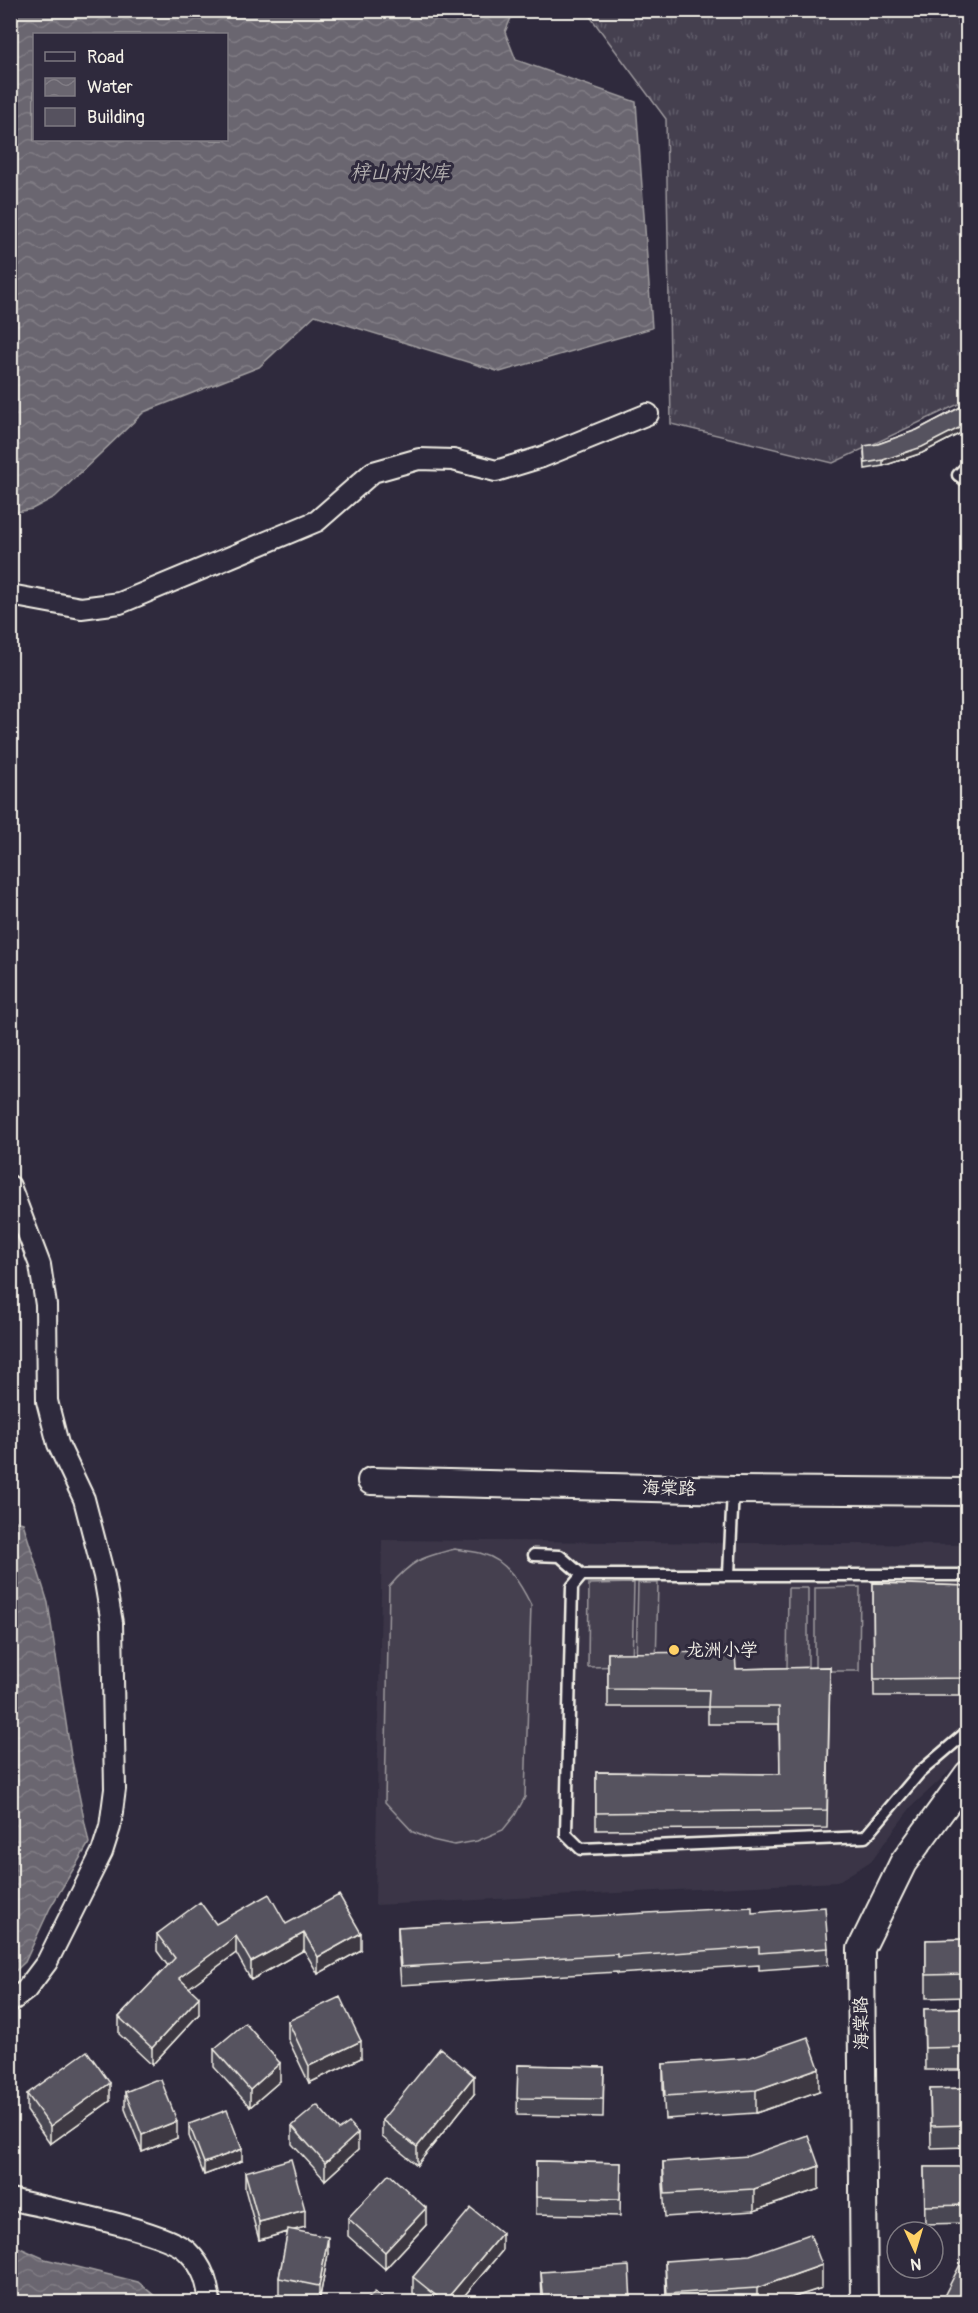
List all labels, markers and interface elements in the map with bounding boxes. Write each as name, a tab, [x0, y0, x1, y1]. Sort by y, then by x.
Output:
legend	[33, 33, 228, 141]
text: Road	[87, 46, 124, 69]
text: Water	[87, 76, 133, 99]
text: Building	[87, 106, 145, 129]
water label: 梓山村水库	[350, 160, 452, 185]
street label: 海棠路	[642, 1477, 696, 1500]
place label: 龙洲小学	[686, 1639, 758, 1662]
marker: 龙洲小学	[667, 1643, 681, 1657]
street label: 海棠路	[850, 1996, 873, 2050]
north arrow	[885, 2220, 945, 2280]
text: N	[910, 2254, 922, 2274]

